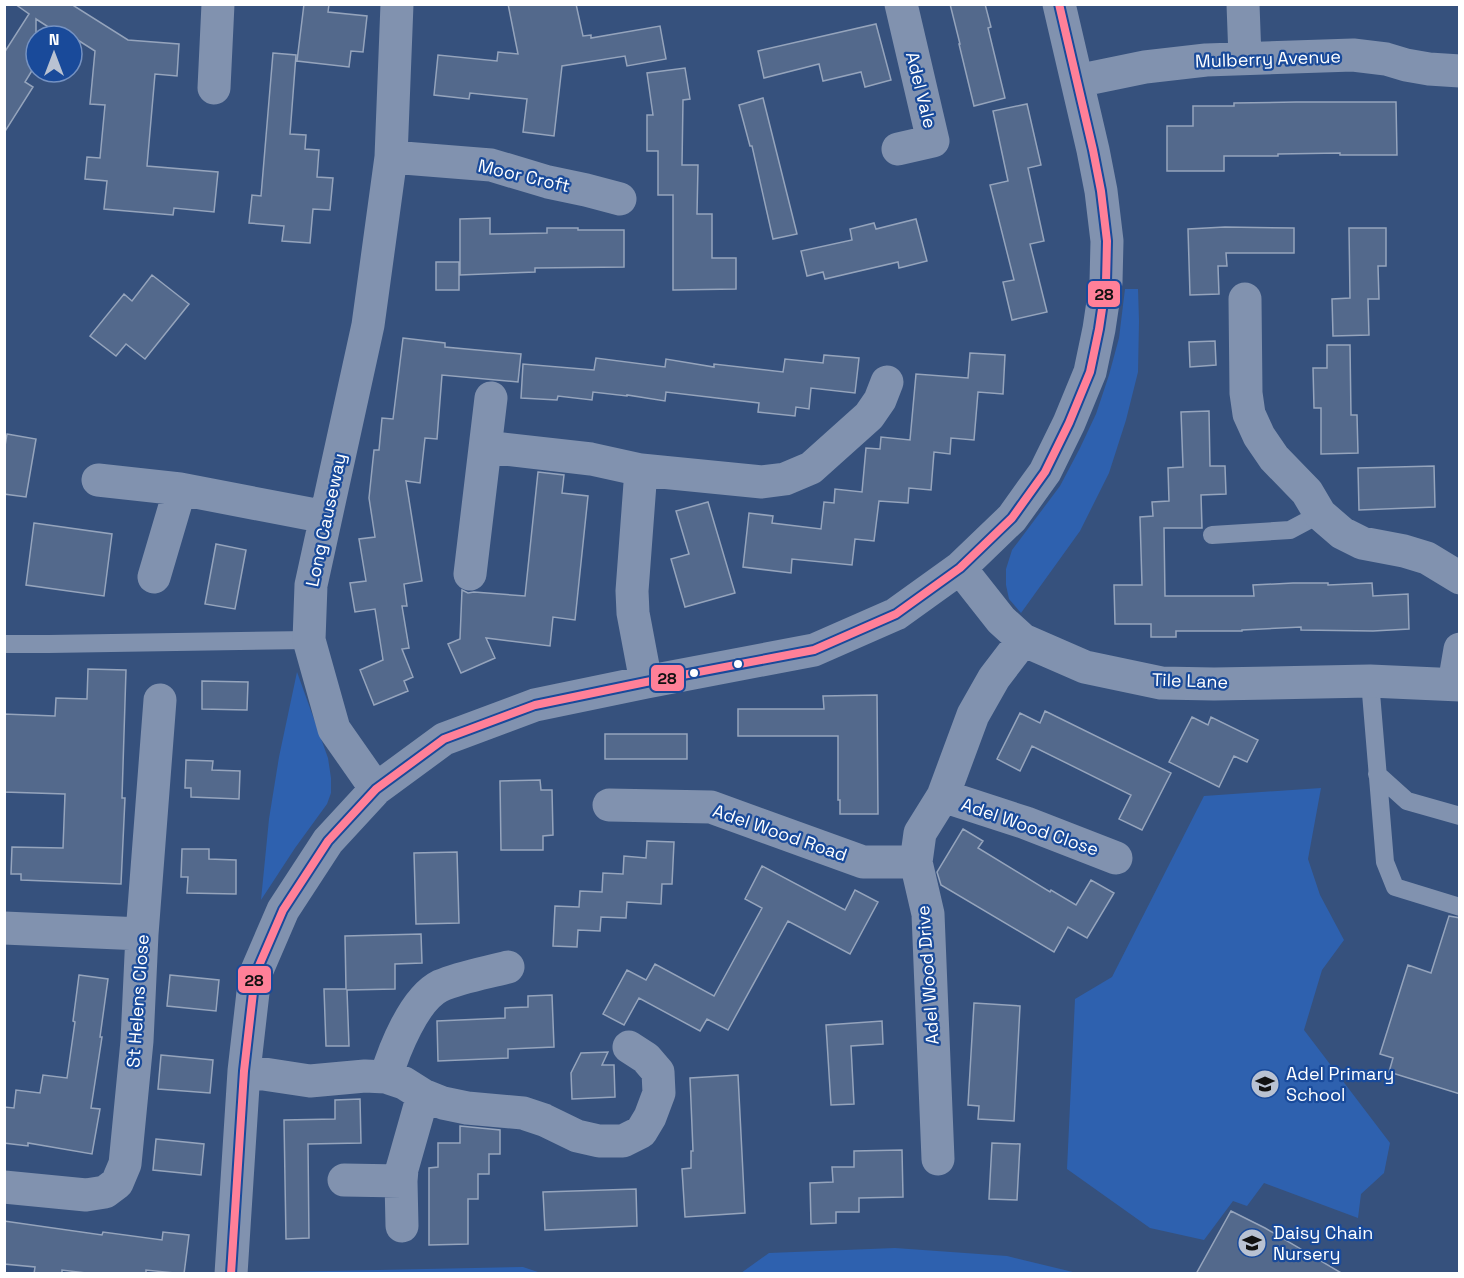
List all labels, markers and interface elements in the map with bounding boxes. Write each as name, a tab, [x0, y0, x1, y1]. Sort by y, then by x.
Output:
north arrow	[24, 24, 84, 84]
text: N	[49, 29, 59, 50]
street label: Mulberry Avenue	[1195, 44, 1341, 73]
street label: Adel Vale	[901, 49, 942, 131]
street label: Moor Croft	[476, 154, 572, 197]
line badge: 28	[1087, 280, 1121, 308]
text: 28	[1094, 284, 1114, 305]
street label: Long Causeway	[300, 451, 351, 589]
unlabelled marker	[732, 658, 744, 670]
line badge: 28	[650, 664, 685, 692]
unlabelled marker	[688, 667, 700, 679]
text: 28	[657, 668, 677, 689]
street label: Tile Lane	[1151, 668, 1229, 693]
street label: Adel Wood Close	[958, 792, 1102, 861]
street label: Adel Wood Road	[710, 799, 850, 866]
street label: Adel Wood Drive	[911, 905, 944, 1045]
street label: St Helens Close	[121, 933, 154, 1069]
line badge: 28	[237, 965, 272, 994]
text: 28	[244, 970, 264, 991]
place label: Adel Primary School	[1286, 1062, 1394, 1106]
school or university icon: Adel Primary School	[1249, 1068, 1281, 1100]
place label: Daisy Chain Nursery	[1273, 1221, 1373, 1265]
school or university icon: Daisy Chain Nursery	[1236, 1227, 1268, 1259]

